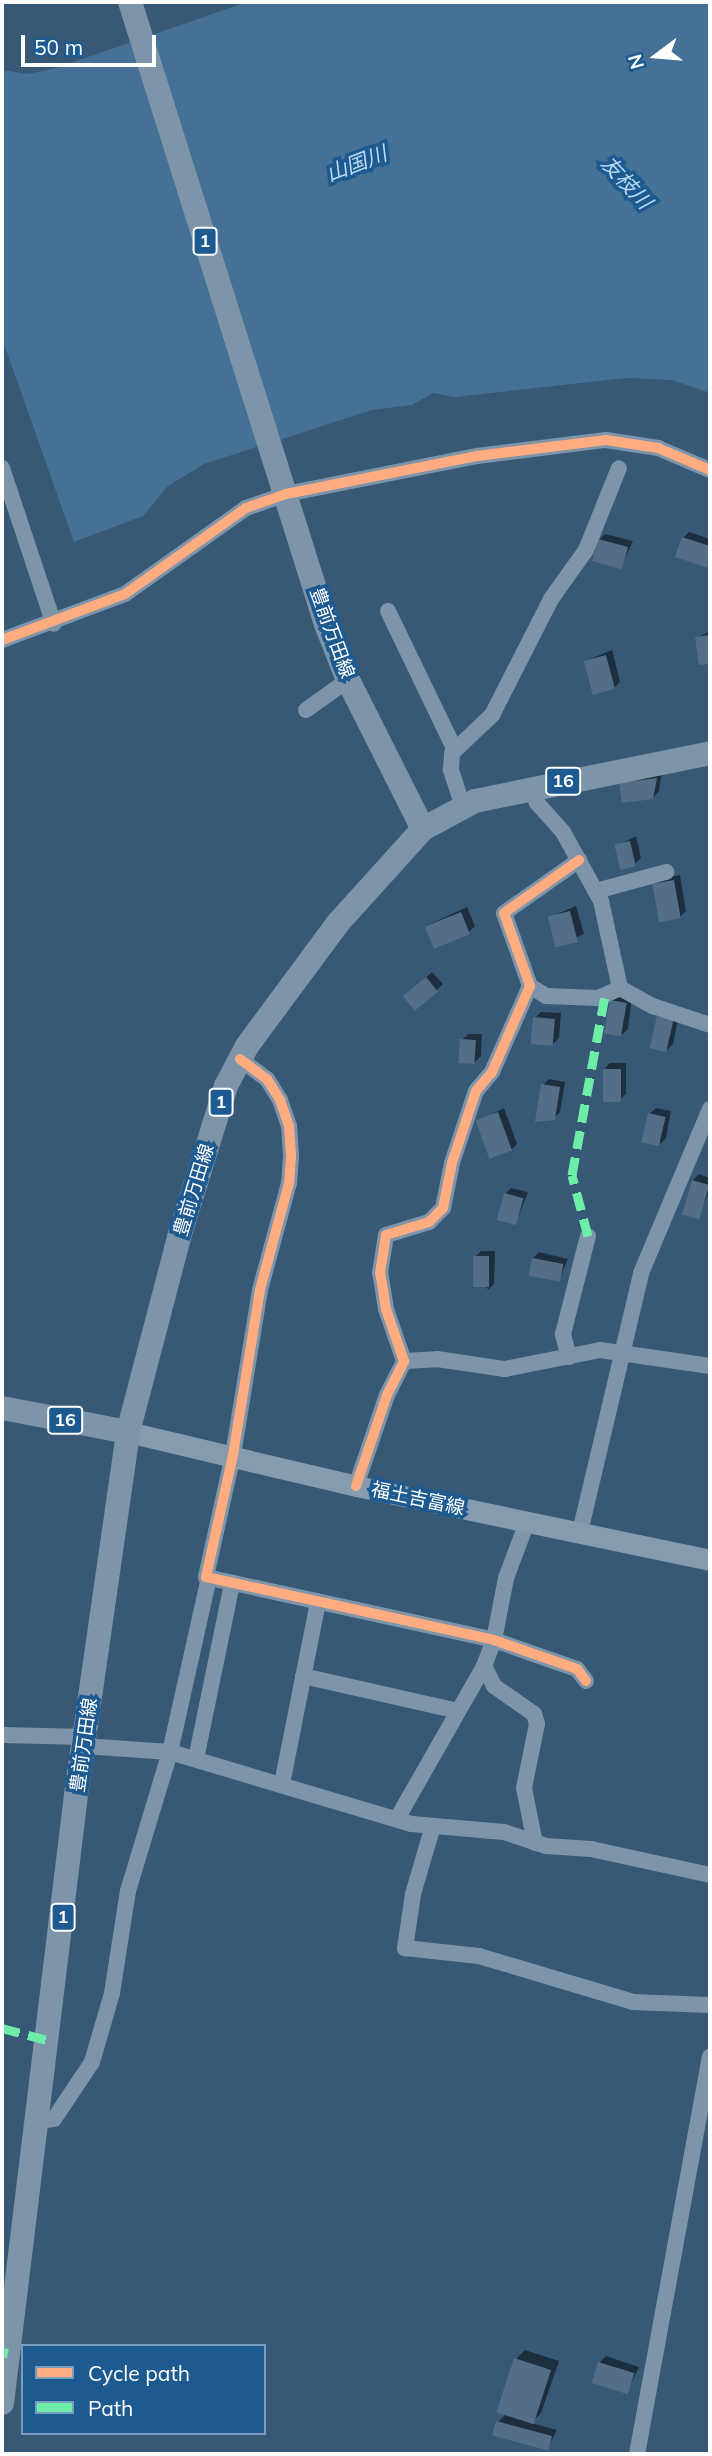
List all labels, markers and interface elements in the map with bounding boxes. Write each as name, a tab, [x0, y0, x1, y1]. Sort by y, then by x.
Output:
scale bar	[24, 21, 159, 65]
north arrow	[621, 21, 691, 91]
text: 50 m	[34, 34, 83, 60]
text: N	[622, 52, 649, 72]
water label: 山国川	[322, 140, 390, 186]
water label: 友枝川	[596, 150, 658, 214]
road number: 1	[191, 227, 219, 256]
street label: 豊前万田線	[305, 584, 359, 682]
road number: 16	[544, 766, 582, 796]
road number: 1	[207, 1087, 235, 1116]
street label: 豊前万田線	[169, 1141, 219, 1239]
road number: 16	[46, 1406, 84, 1434]
street label: 福土吉富線	[369, 1478, 467, 1520]
street label: 豊前万田線	[66, 1696, 102, 1794]
road number: 1	[49, 1902, 77, 1931]
legend	[21, 2344, 266, 2435]
text: Cycle path	[88, 2360, 190, 2386]
text: Path	[88, 2395, 133, 2421]

